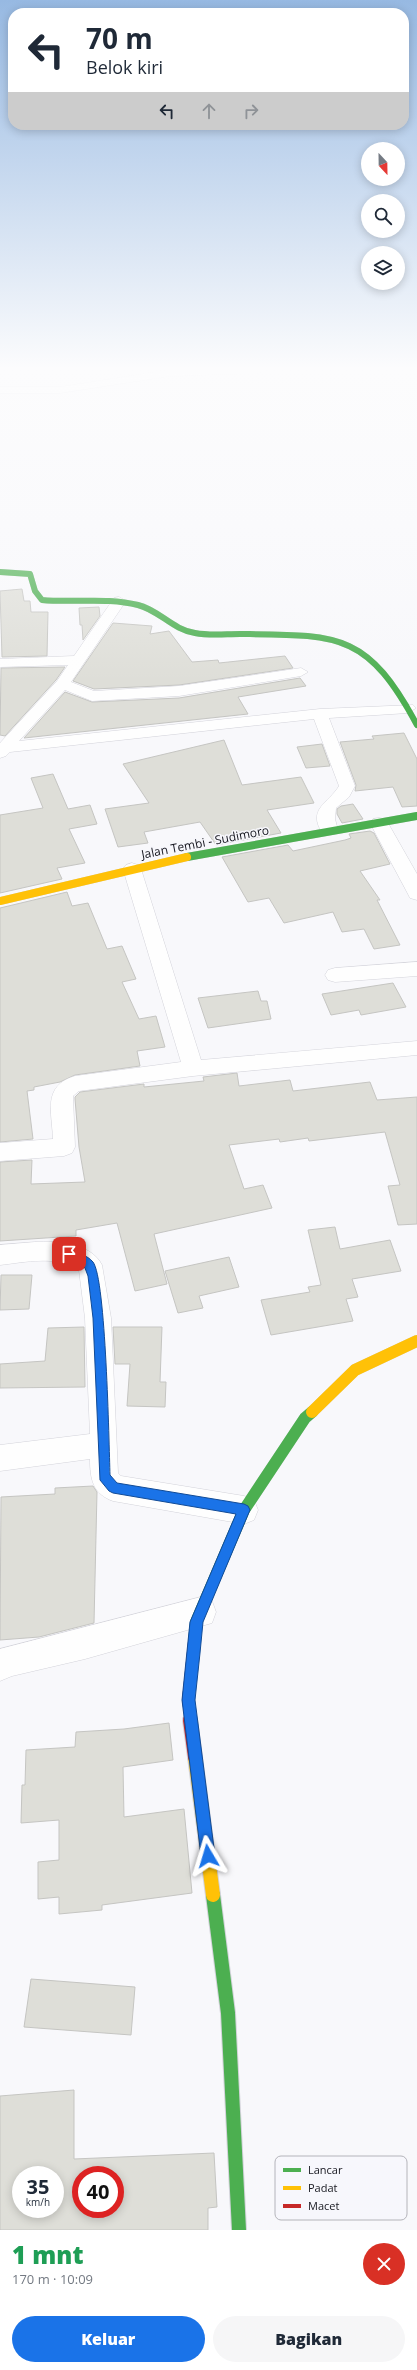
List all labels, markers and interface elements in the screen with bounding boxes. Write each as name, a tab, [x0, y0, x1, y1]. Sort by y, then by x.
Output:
text: 70 m	[86, 19, 153, 57]
icon: left	[20, 24, 72, 76]
text: Belok kiri	[86, 55, 163, 79]
icon: left	[156, 100, 178, 122]
icon: ahead	[198, 100, 220, 122]
icon: right	[240, 100, 262, 122]
north arrow	[361, 142, 405, 186]
map controls	[361, 142, 405, 290]
button: search	[361, 194, 405, 238]
button: layers	[361, 246, 405, 290]
street label: Jalan Tembi - Sudimoro	[139, 821, 270, 863]
pin	[52, 1237, 86, 1271]
icon: arrive	[58, 1243, 80, 1265]
position arrow	[187, 1835, 229, 1877]
legend	[275, 2156, 407, 2220]
text: Lancar	[308, 2162, 343, 2177]
speed limit sign: 40	[72, 2166, 124, 2218]
text: 35	[27, 2173, 49, 2200]
text: Padat	[308, 2180, 338, 2195]
text: km/h	[26, 2195, 50, 2209]
text: Macet	[308, 2198, 339, 2213]
text: 1 mnt	[12, 2238, 83, 2271]
button: close	[363, 2243, 405, 2285]
text: 170 m · 10:09	[12, 2270, 93, 2288]
button: Keluar	[12, 2316, 205, 2362]
button: Bagikan	[213, 2316, 405, 2362]

